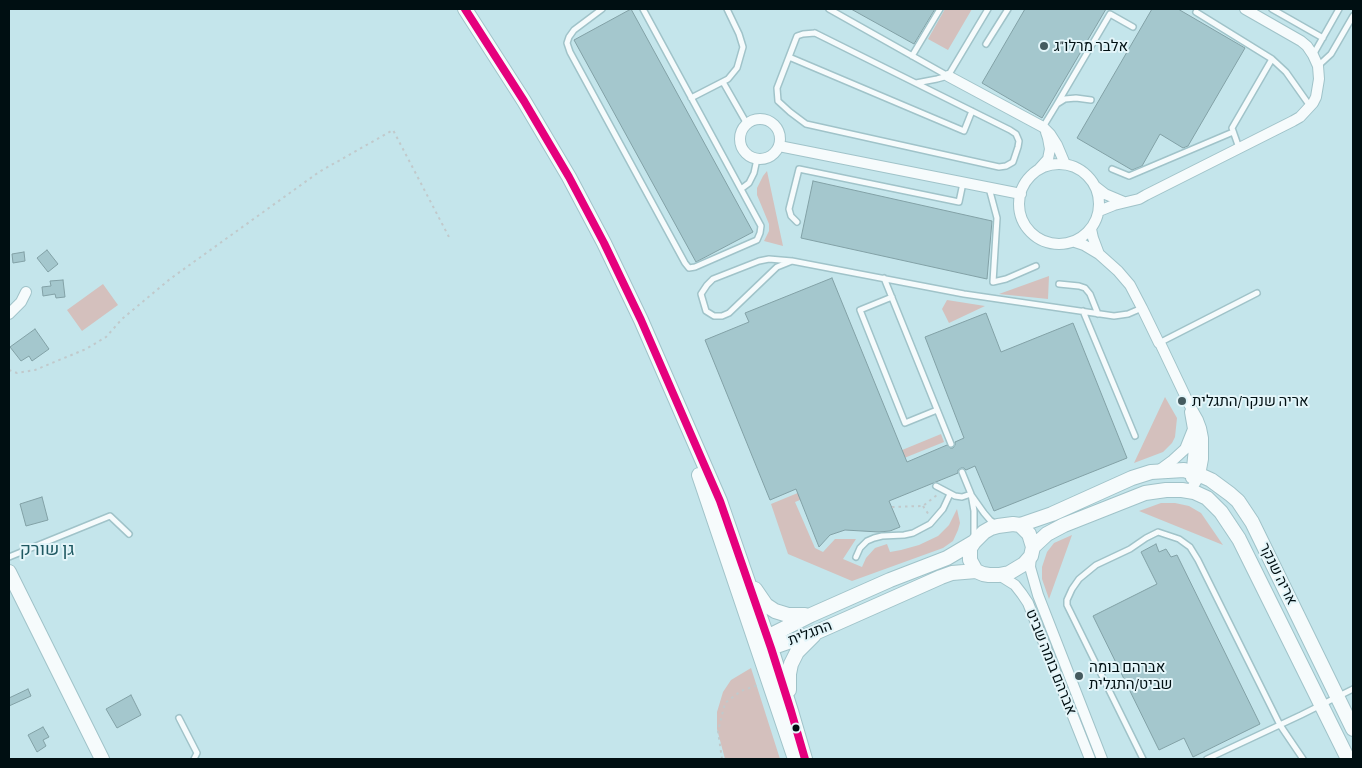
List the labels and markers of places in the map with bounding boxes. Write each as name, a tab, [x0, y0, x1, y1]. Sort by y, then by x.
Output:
place label: אלבר מרלו"ג	[1054, 37, 1128, 55]
marker: אלבר מרלו"ג	[1038, 40, 1050, 52]
place label: אריה שנקר/התגלית	[1192, 392, 1309, 410]
marker: אריה שנקר/התגלית	[1176, 395, 1188, 407]
place label: אברהם בומה שביט/התגלית	[1089, 658, 1172, 693]
marker: אברהם בומה שביט/התגלית	[1073, 670, 1085, 682]
unlabelled marker	[791, 723, 801, 733]

